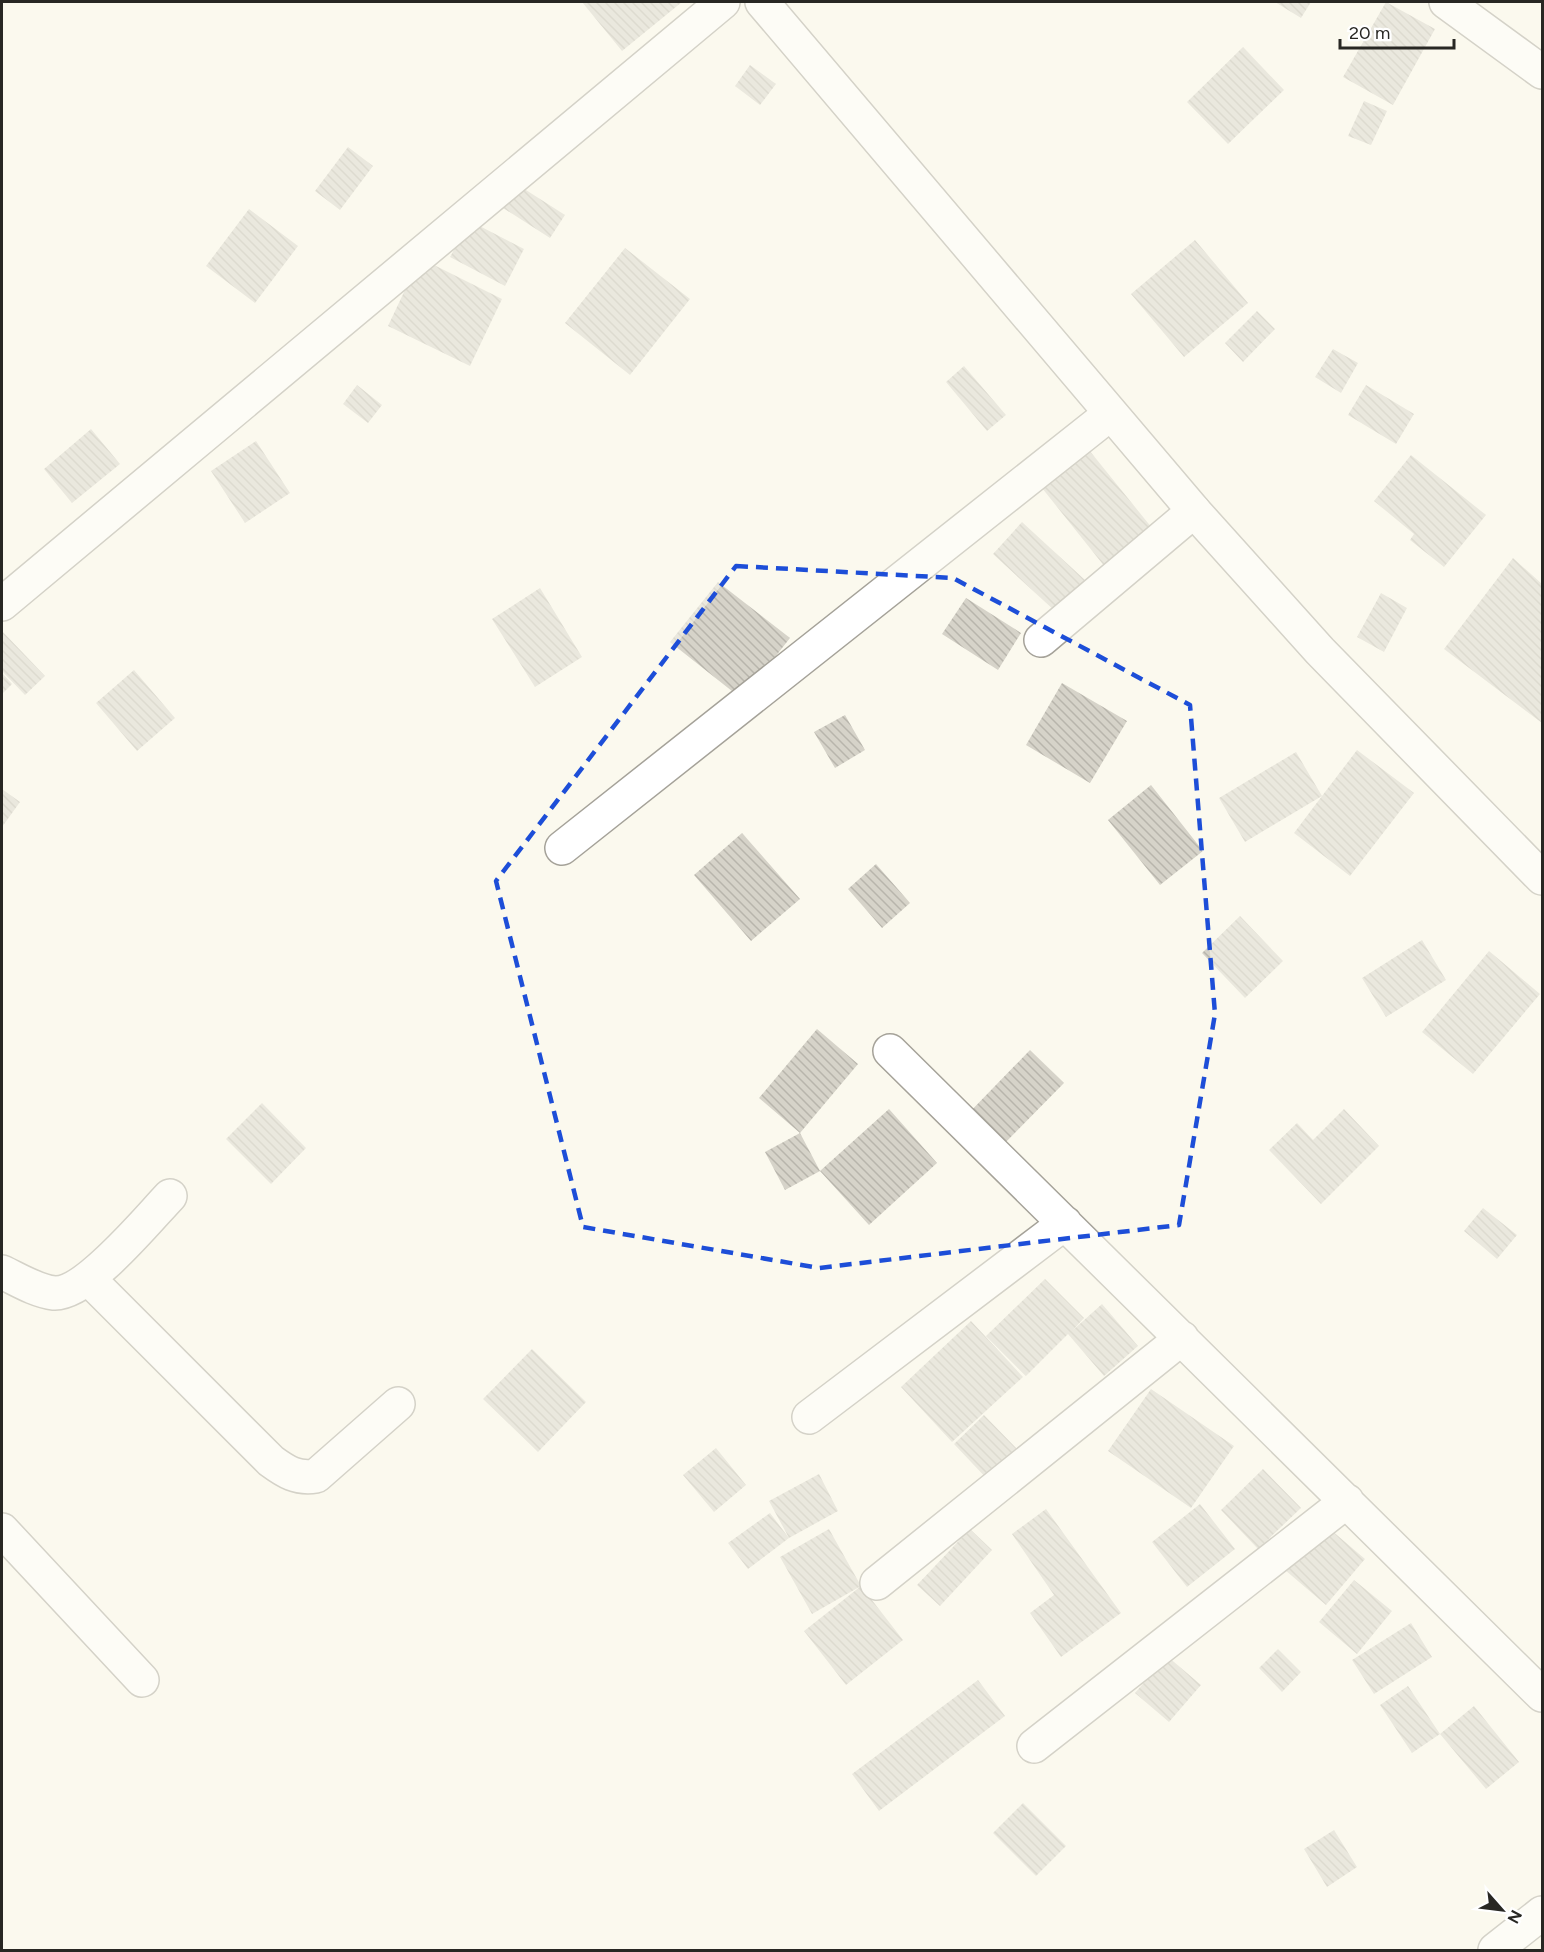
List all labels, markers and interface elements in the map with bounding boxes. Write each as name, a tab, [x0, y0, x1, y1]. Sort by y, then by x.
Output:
scale bar	[1340, 12, 1454, 50]
text: 20 m	[1349, 22, 1390, 44]
north arrow	[1472, 1880, 1532, 1940]
text: N	[1504, 1907, 1526, 1927]

